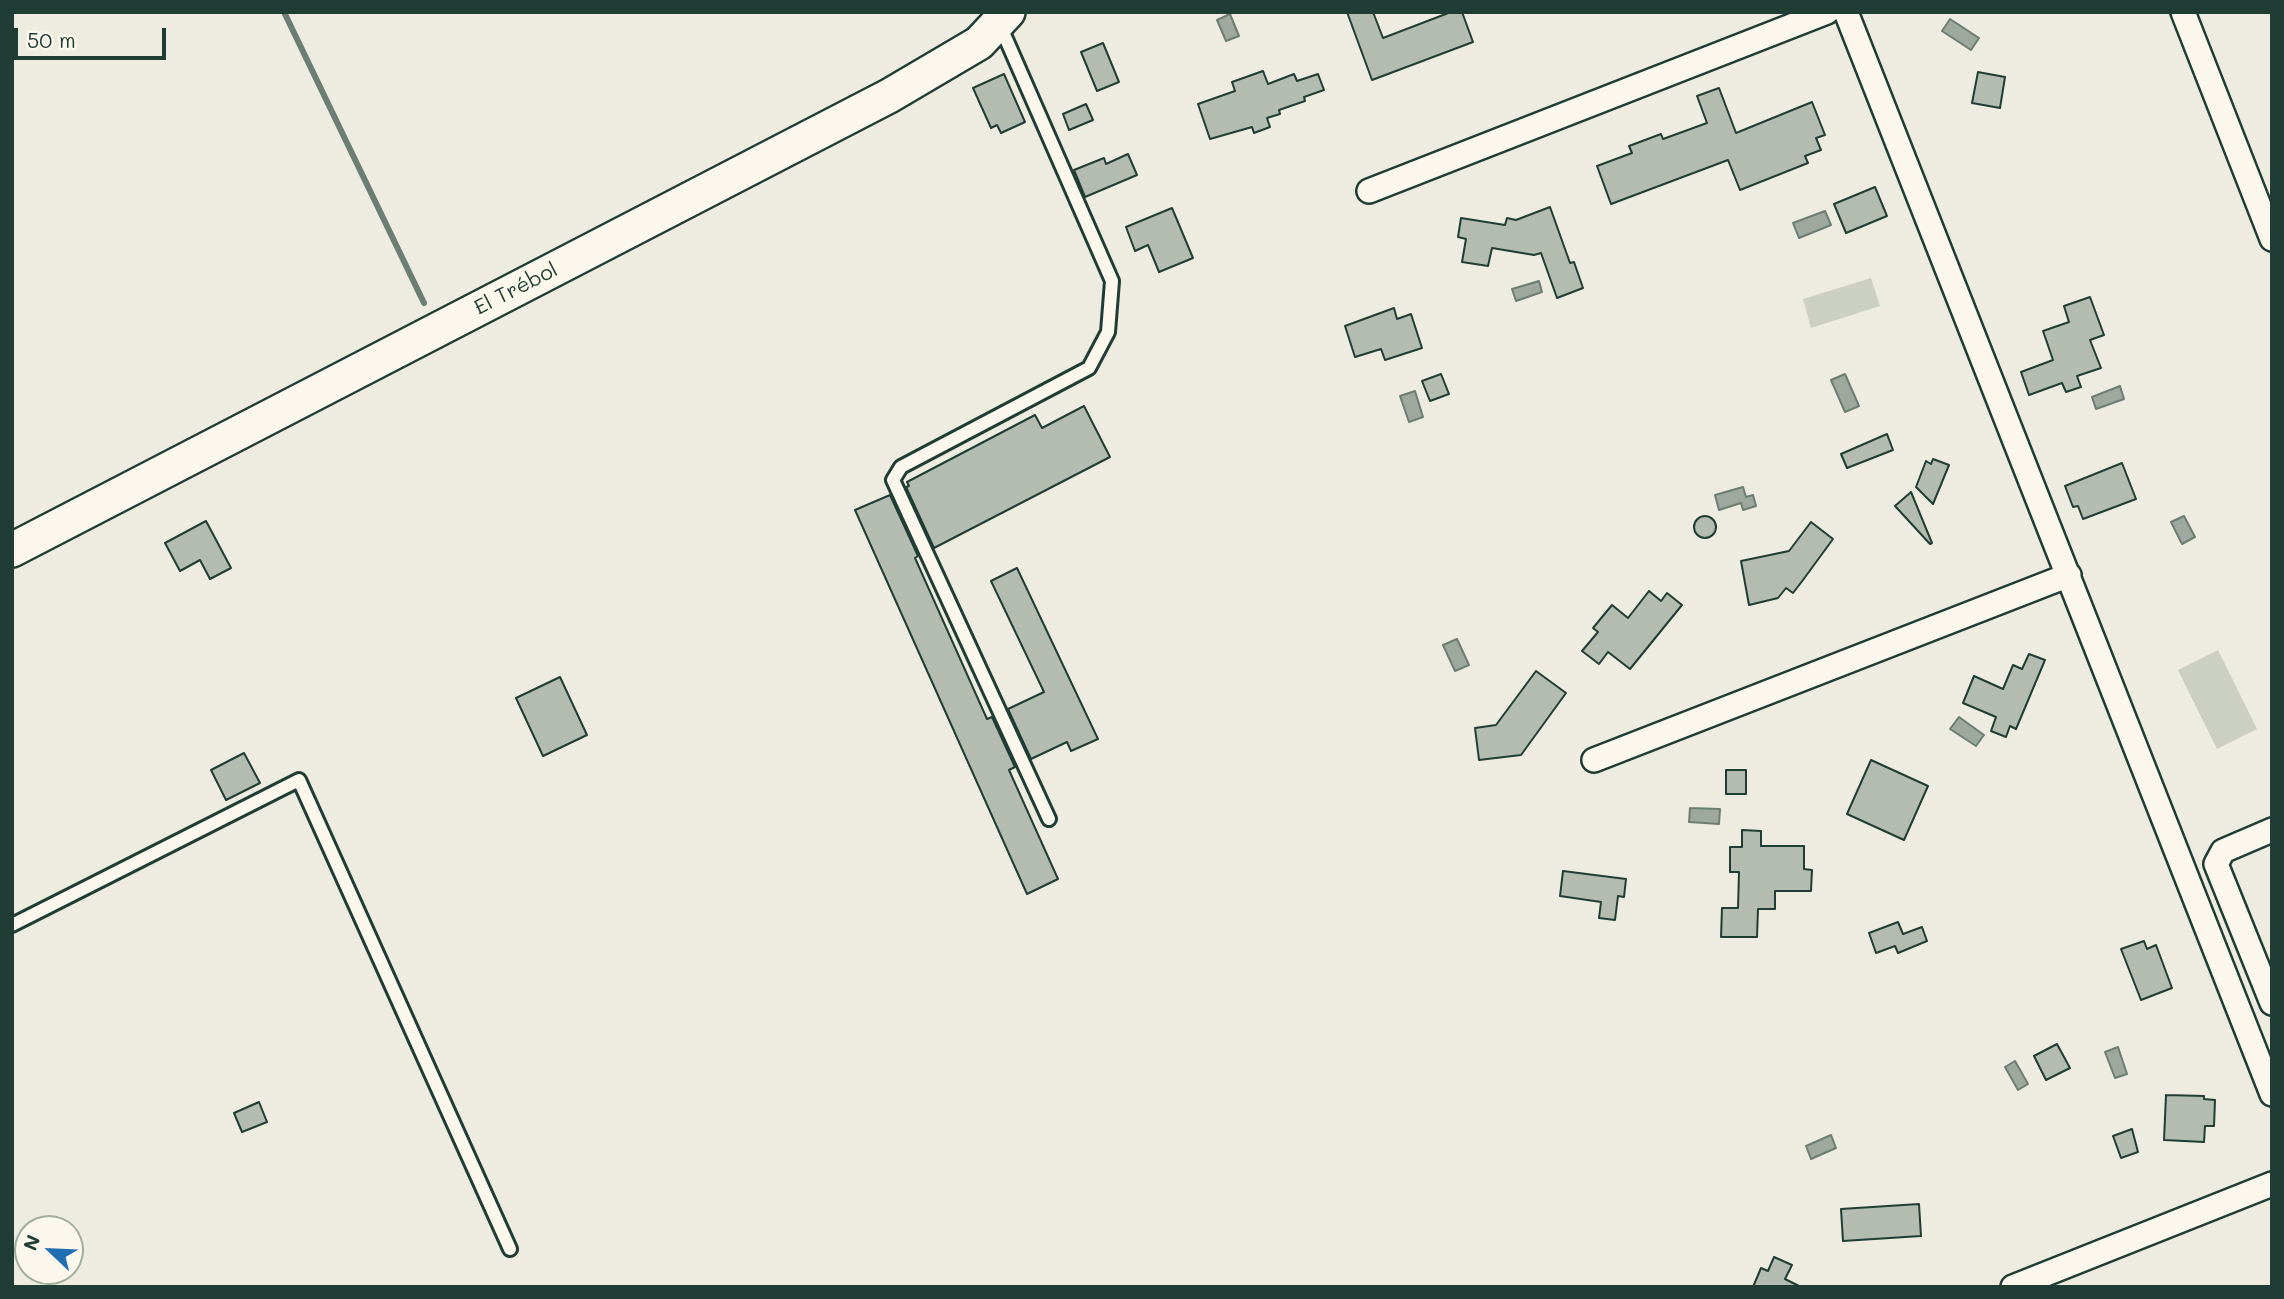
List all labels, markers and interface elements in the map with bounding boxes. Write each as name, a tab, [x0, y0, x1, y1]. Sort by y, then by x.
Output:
scale bar	[18, 14, 170, 58]
text: 50 m	[27, 26, 76, 53]
street label: El Trébol	[470, 257, 562, 321]
north arrow	[14, 1215, 84, 1285]
text: N	[17, 1231, 45, 1254]

